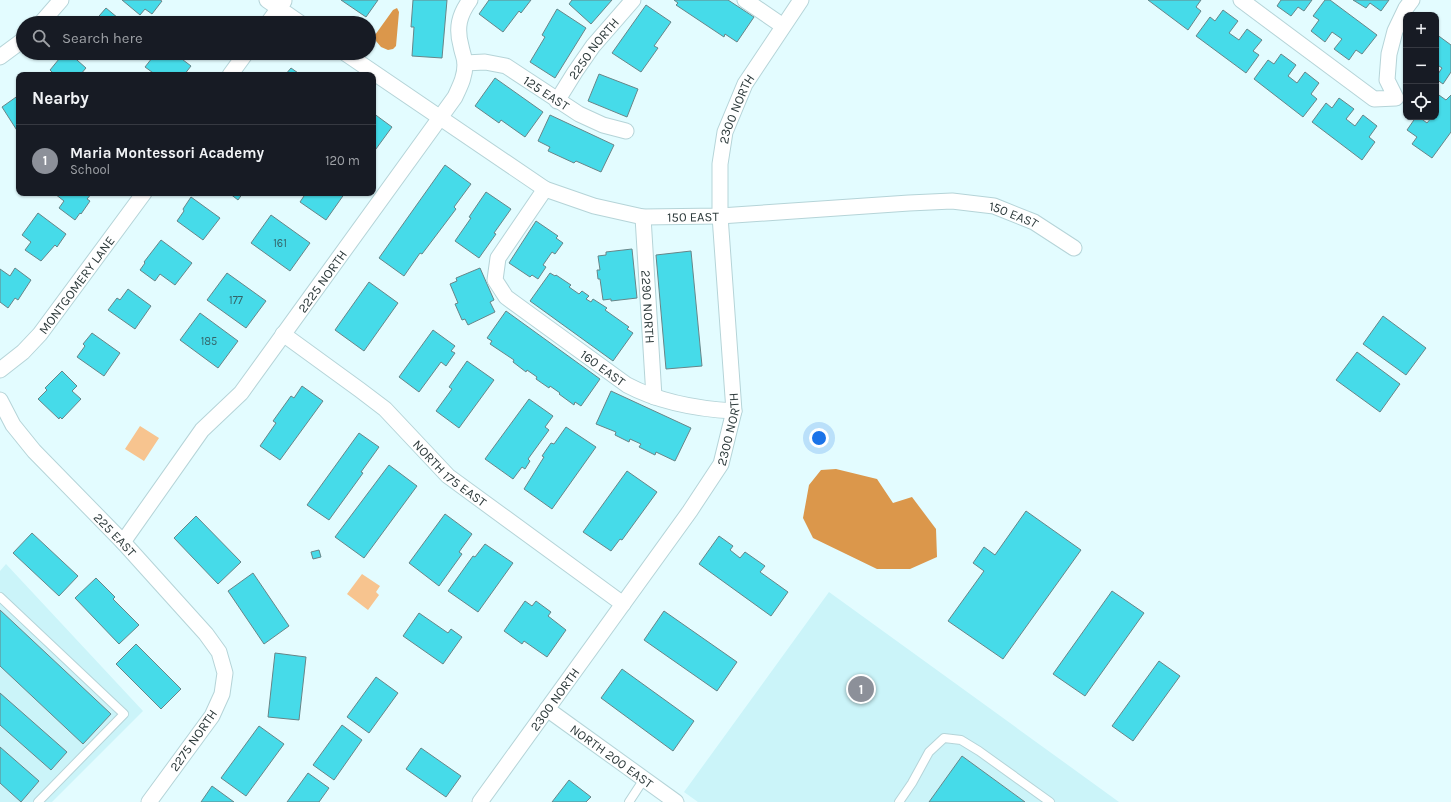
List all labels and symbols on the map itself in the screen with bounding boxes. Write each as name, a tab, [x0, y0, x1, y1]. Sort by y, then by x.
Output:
street label: 2250 NORTH	[565, 15, 622, 82]
street label: 2300 NORTH	[716, 71, 757, 145]
street label: 125 EAST	[521, 73, 572, 114]
street label: 150 EAST	[989, 199, 1042, 231]
street label: 150 EAST	[667, 209, 719, 225]
street label: MONTGOMERY LANE	[36, 233, 118, 337]
house number: 161	[273, 237, 287, 250]
street label: 2225 NORTH	[295, 247, 350, 316]
street label: 2290 NORTH	[638, 269, 658, 344]
house number: 177	[229, 294, 243, 307]
house number: 185	[201, 335, 217, 348]
street label: 160 EAST	[577, 347, 629, 390]
street label: 2300 NORTH	[714, 392, 743, 467]
your location	[809, 428, 829, 448]
street label: NORTH 175 EAST	[410, 437, 490, 510]
street label: 225 EAST	[91, 510, 140, 560]
street label: 2300 NORTH	[527, 665, 583, 734]
pin: 1	[848, 674, 874, 704]
street label: 2275 NORTH	[167, 706, 220, 774]
street label: NORTH 200 EAST	[567, 721, 656, 791]

